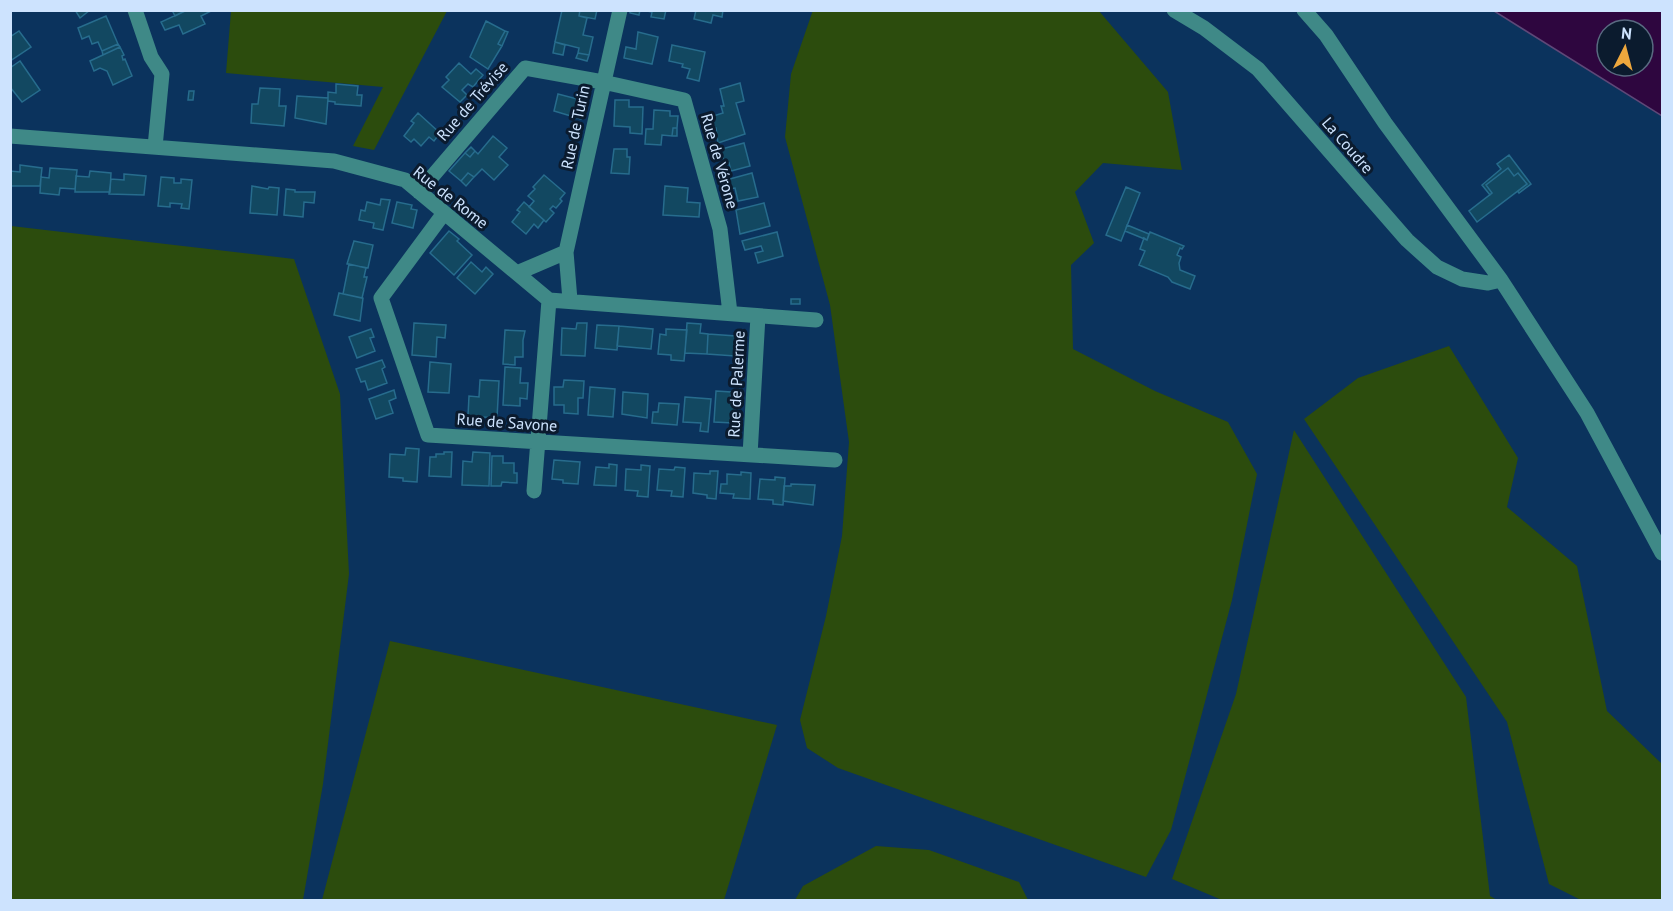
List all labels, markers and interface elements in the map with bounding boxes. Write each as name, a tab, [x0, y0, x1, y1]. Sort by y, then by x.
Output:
north arrow	[1595, 18, 1655, 78]
text: N	[1620, 23, 1633, 44]
street label: Rue de Trévise	[432, 57, 512, 145]
street label: Rue de Turin	[556, 83, 594, 171]
street label: Rue de Vérone	[697, 111, 743, 211]
street label: La Coudre	[1318, 113, 1378, 177]
street label: Rue de Rome	[409, 161, 493, 233]
street label: Rue de Palerme	[723, 330, 749, 438]
street label: Rue de Savone	[456, 409, 558, 435]

